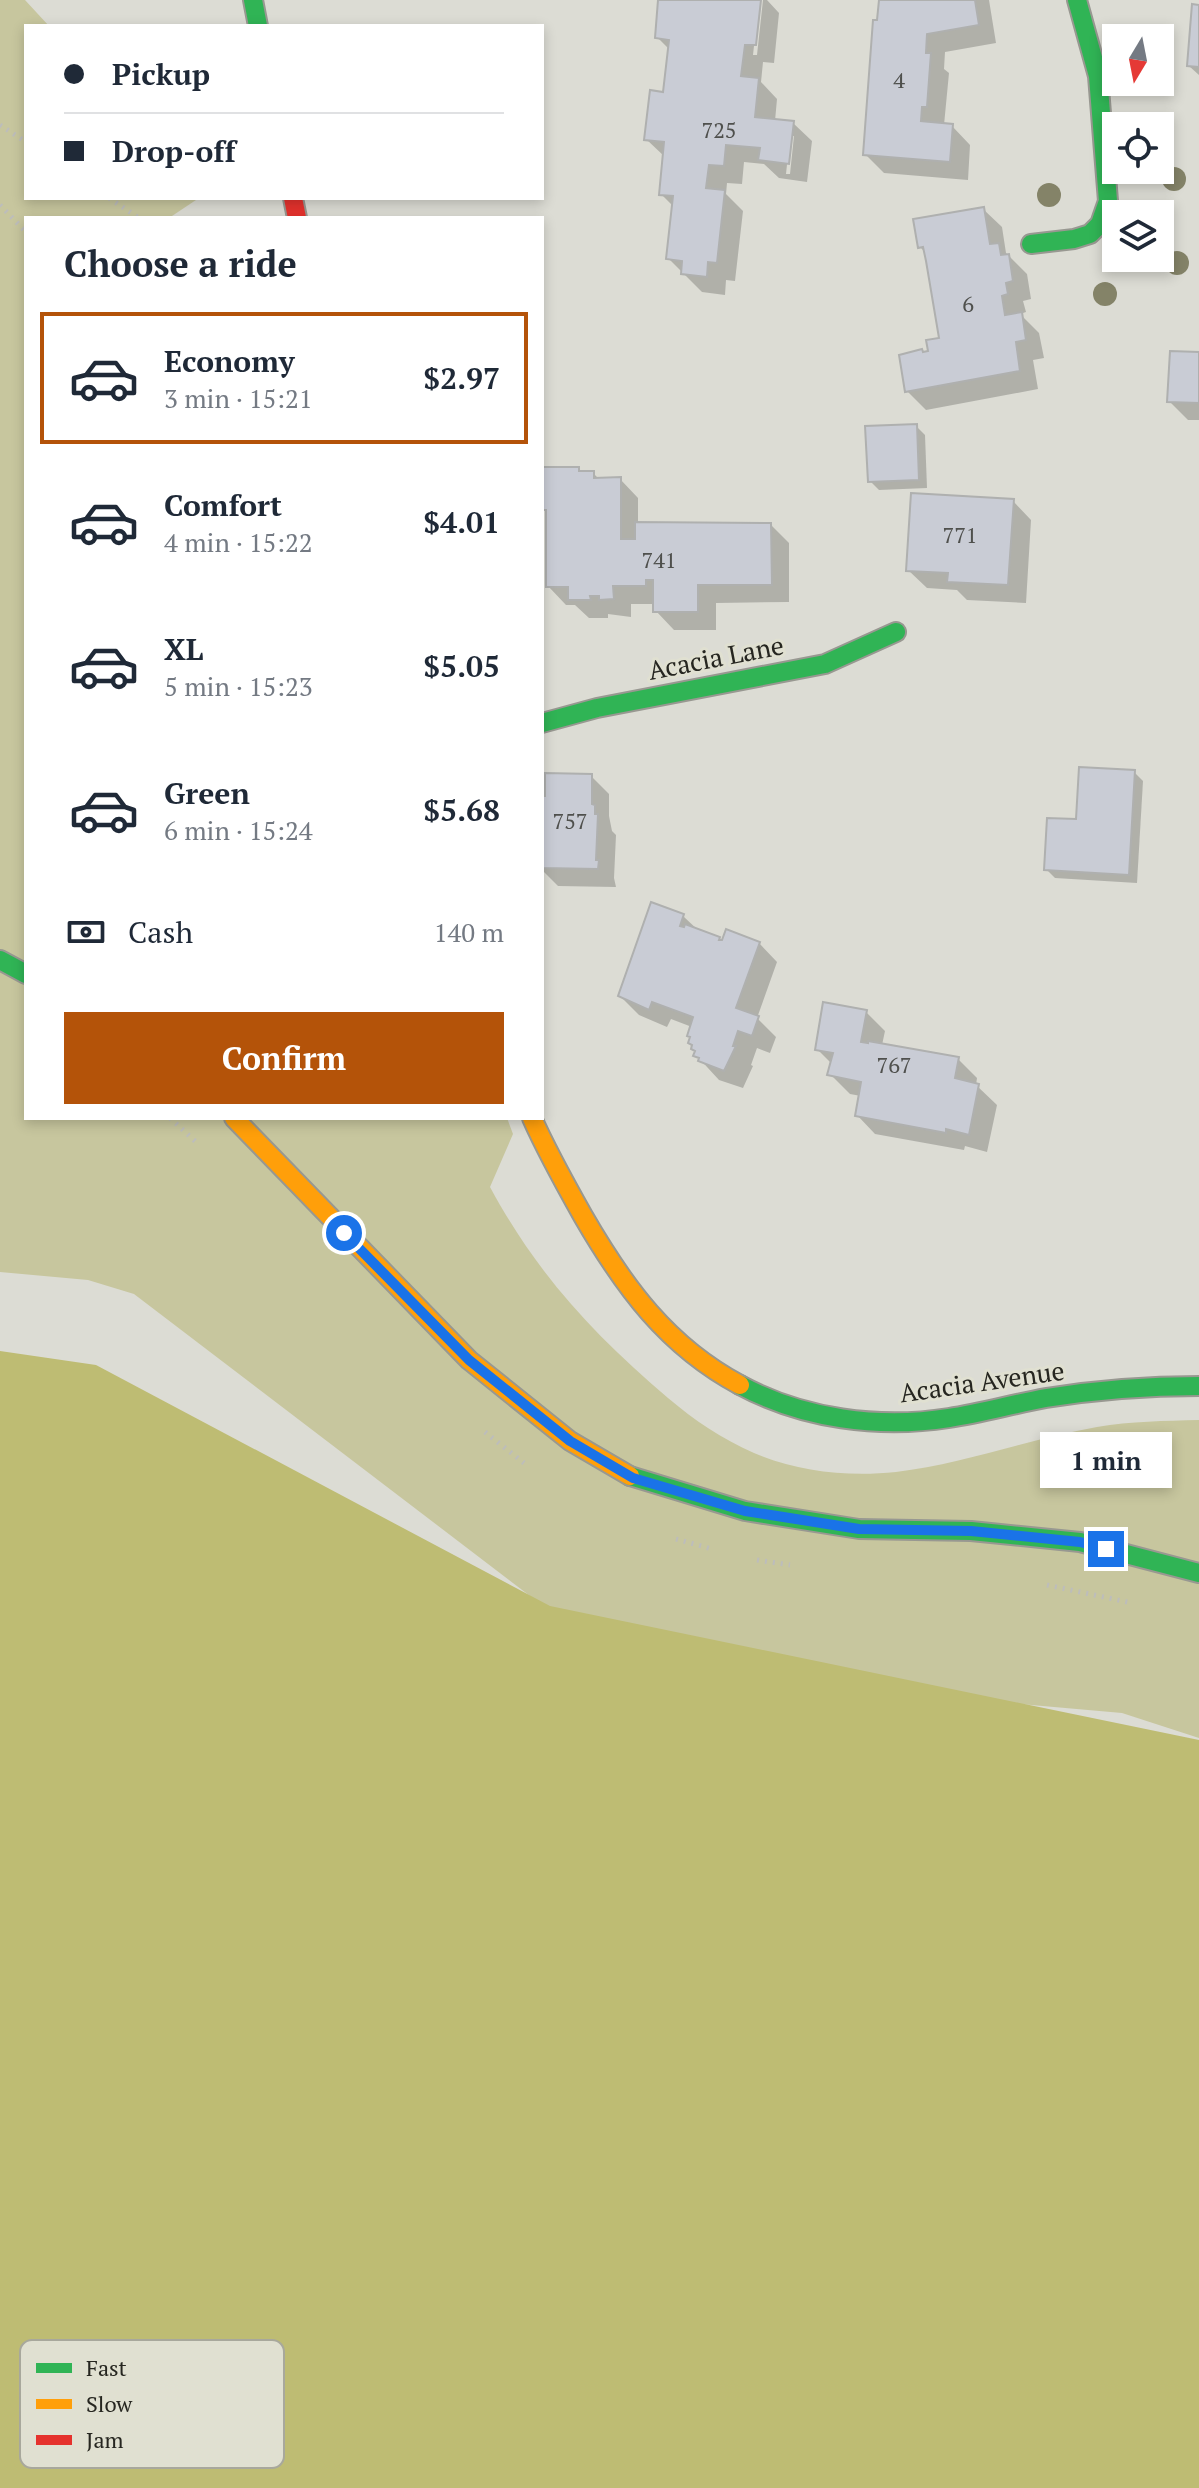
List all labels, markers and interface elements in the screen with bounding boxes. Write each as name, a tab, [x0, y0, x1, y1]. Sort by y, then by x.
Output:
north arrow	[1102, 24, 1174, 96]
map controls	[1102, 24, 1174, 272]
text: Pickup	[112, 54, 210, 94]
house number: 4	[893, 65, 905, 94]
button: locate	[1102, 112, 1174, 184]
house number: 725	[701, 115, 737, 144]
text: Drop-off	[112, 131, 236, 171]
button: layers	[1102, 200, 1174, 272]
text: Choose a ride	[64, 240, 297, 287]
house number: 6	[962, 289, 974, 318]
text: Economy	[164, 341, 295, 381]
icon: car	[68, 342, 140, 414]
text: $2.97	[423, 358, 500, 398]
text: 3 min · 15:21	[164, 381, 313, 415]
text: Comfort	[164, 485, 282, 525]
icon: car	[68, 486, 140, 558]
text: $4.01	[423, 502, 500, 542]
house number: 771	[942, 520, 978, 549]
text: 4 min · 15:22	[164, 525, 313, 559]
house number: 741	[641, 545, 677, 574]
street label: Acacia Lane	[645, 627, 786, 687]
text: XL	[164, 629, 203, 669]
icon: car	[68, 630, 140, 702]
text: $5.05	[423, 646, 500, 686]
text: 5 min · 15:23	[164, 669, 313, 703]
text: Green	[164, 773, 250, 813]
icon: car	[68, 774, 140, 846]
text: $5.68	[423, 790, 500, 830]
house number: 757	[552, 806, 588, 835]
text: 6 min · 15:24	[164, 813, 313, 847]
icon: cash	[64, 910, 108, 954]
text: Cash	[128, 912, 193, 952]
text: 140 m	[434, 915, 504, 949]
button: Confirm	[64, 1012, 504, 1104]
house number: 767	[876, 1050, 912, 1079]
route start	[326, 1215, 362, 1251]
street label: Acacia Avenue	[897, 1353, 1066, 1409]
callout: 1 min	[1040, 1433, 1172, 1489]
text: 1 min	[1070, 1443, 1142, 1477]
route end	[1088, 1531, 1124, 1567]
legend	[20, 2340, 284, 2468]
text: Fast	[86, 2353, 127, 2382]
text: Slow	[86, 2389, 133, 2418]
text: Jam	[86, 2425, 124, 2454]

